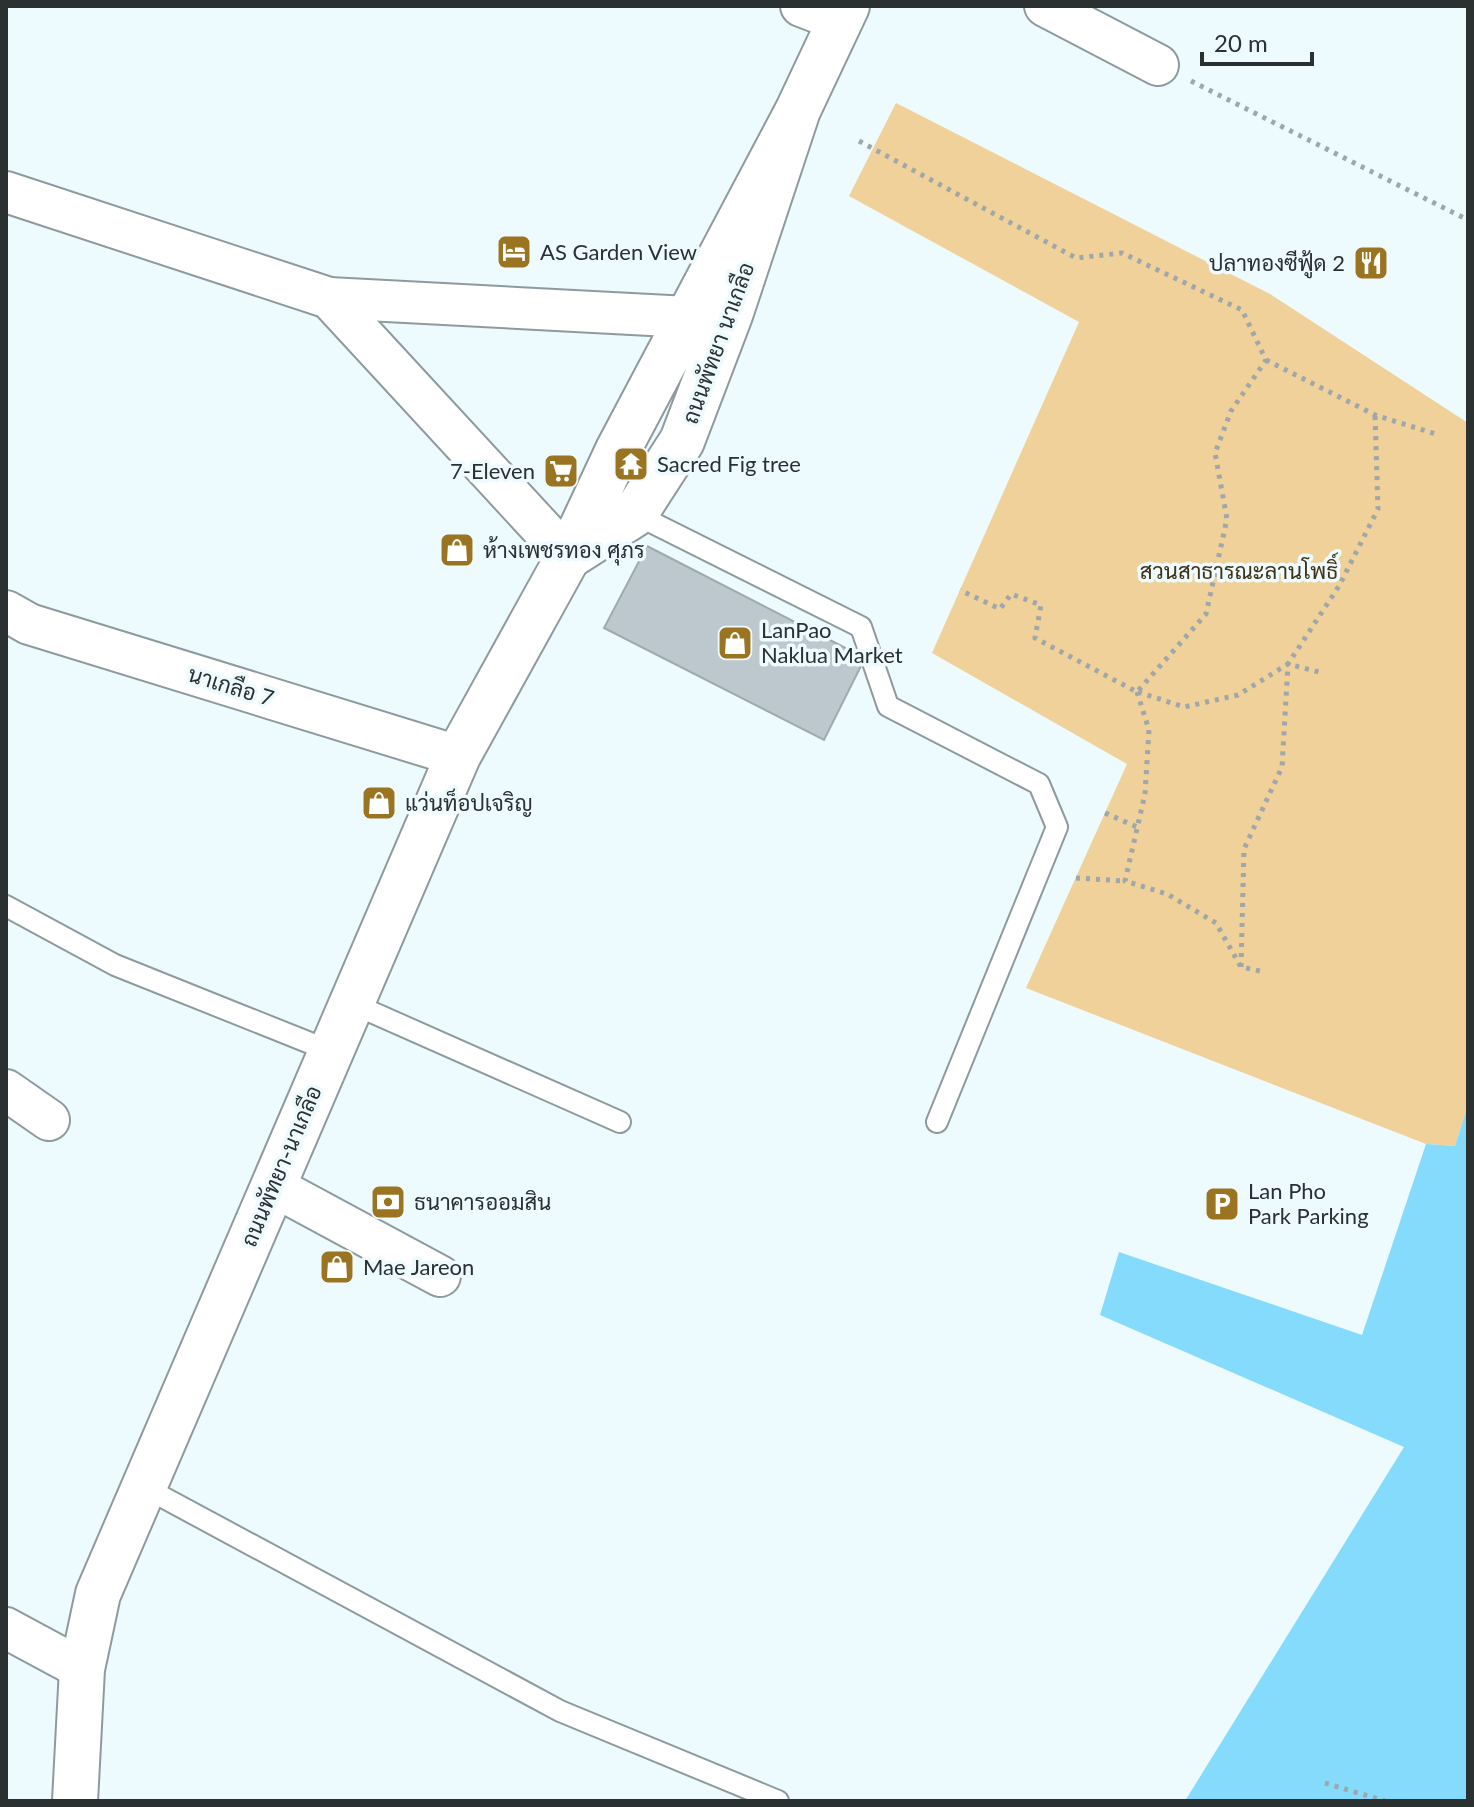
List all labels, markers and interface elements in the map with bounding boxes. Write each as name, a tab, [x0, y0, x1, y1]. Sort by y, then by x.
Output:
scale bar	[1202, 16, 1312, 66]
text: 20 m	[1214, 28, 1268, 57]
hotel icon: AS Garden View	[495, 233, 533, 271]
place label: AS Garden View	[540, 238, 697, 265]
restaurant icon: ปลาทองซีฟู้ด 2	[1352, 244, 1390, 282]
place label: ปลาทองซีฟู้ด 2	[1209, 249, 1345, 279]
street label: ถนนพัทยา นาเกลือ	[676, 258, 759, 427]
temple icon: Sacred Fig tree	[612, 445, 650, 483]
place label: Sacred Fig tree	[657, 450, 801, 477]
supermarket icon: 7-Eleven	[542, 452, 580, 490]
place label: 7-Eleven	[450, 457, 535, 484]
shop icon: ห้างเพชรทอง ศุภร	[438, 531, 476, 569]
place label: ห้างเพชรทอง ศุภร	[483, 536, 645, 566]
park label: สวนสาธารณะลานโพธิ์	[1140, 552, 1338, 584]
place label: LanPao Naklua Market	[761, 616, 903, 668]
shop icon: LanPao Naklua Market	[716, 624, 754, 662]
street label: นาเกลือ 7	[185, 660, 277, 711]
shop icon: แว่นท็อปเจริญ	[360, 784, 398, 822]
place label: แว่นท็อปเจริญ	[405, 788, 533, 817]
street label: ถนนพัทยา-นาเกลือ	[234, 1081, 327, 1250]
place label: Lan Pho Park Parking	[1248, 1177, 1369, 1229]
bank icon: ธนาคารออมสิน	[369, 1183, 407, 1221]
parking icon: Lan Pho Park Parking	[1203, 1185, 1241, 1223]
place label: ธนาคารออมสิน	[414, 1188, 551, 1215]
shop icon: Mae Jareon	[318, 1248, 356, 1286]
place label: Mae Jareon	[363, 1253, 474, 1280]

